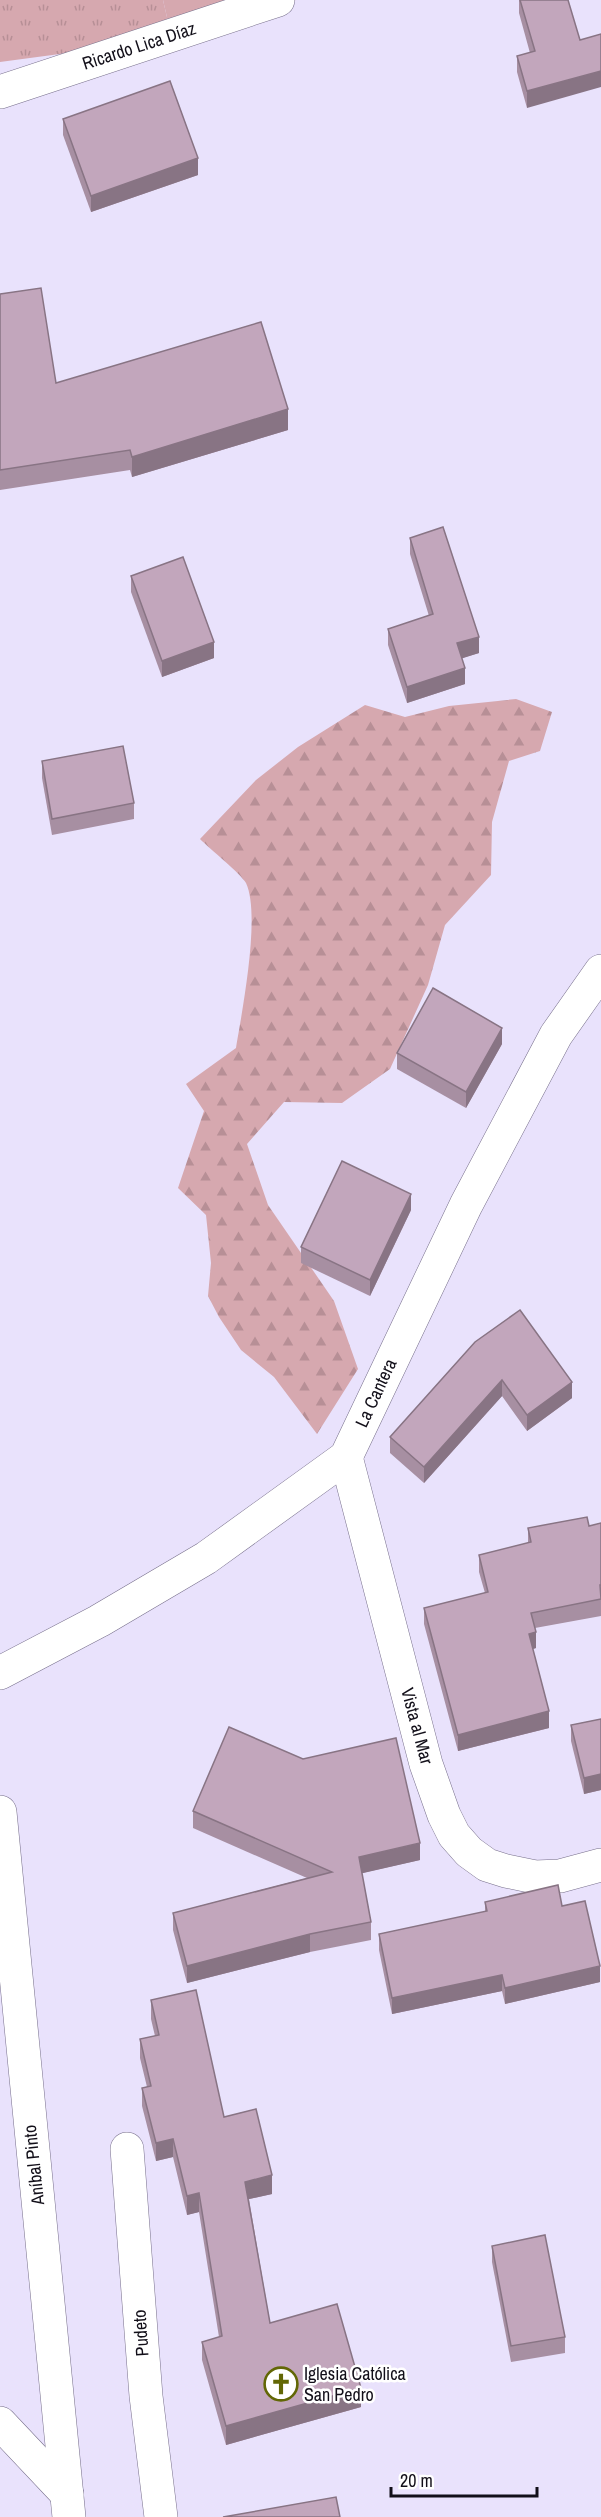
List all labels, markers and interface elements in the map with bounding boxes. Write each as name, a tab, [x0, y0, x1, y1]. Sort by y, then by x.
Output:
street label: Ricardo Lica Díaz	[79, 15, 199, 76]
street label: La Cantera	[349, 1354, 402, 1431]
street label: Vista al Mar	[395, 1685, 440, 1767]
street label: Aníbal Pinto	[17, 2124, 50, 2207]
street label: Pudeto	[126, 2309, 155, 2357]
place label: Iglesia Católica San Pedro	[304, 2361, 406, 2407]
church icon: Iglesia Católica San Pedro	[263, 2366, 299, 2402]
scale bar	[391, 2460, 536, 2498]
text: 20 m	[400, 2468, 433, 2493]

